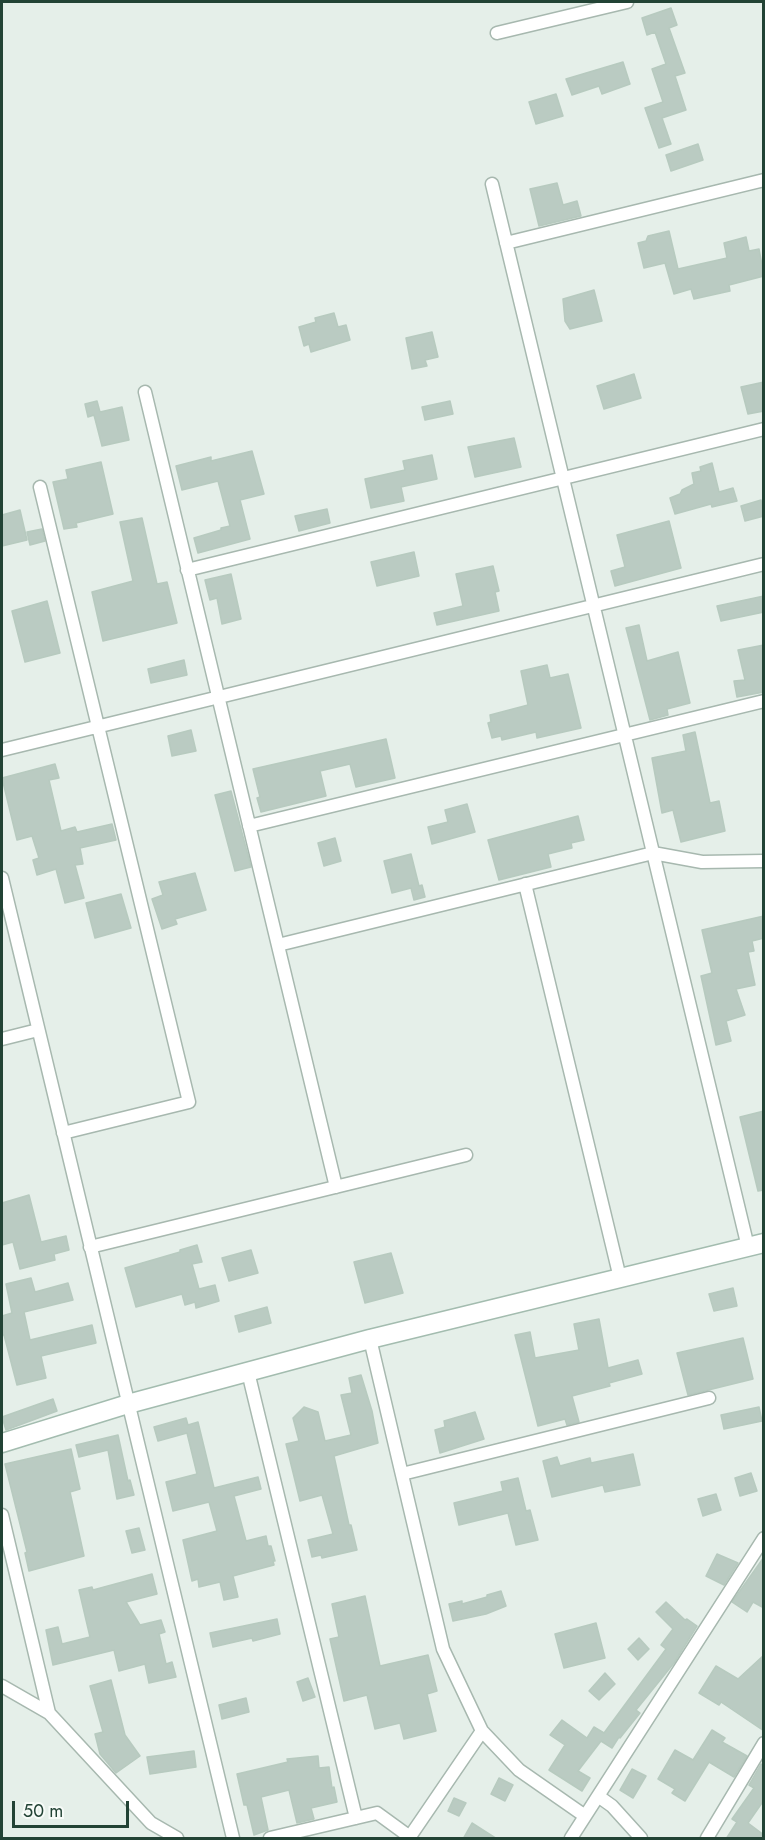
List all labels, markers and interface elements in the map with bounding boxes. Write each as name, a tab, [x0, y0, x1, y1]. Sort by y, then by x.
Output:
scale bar	[15, 1789, 132, 1827]
text: 50 m	[23, 1798, 63, 1824]

